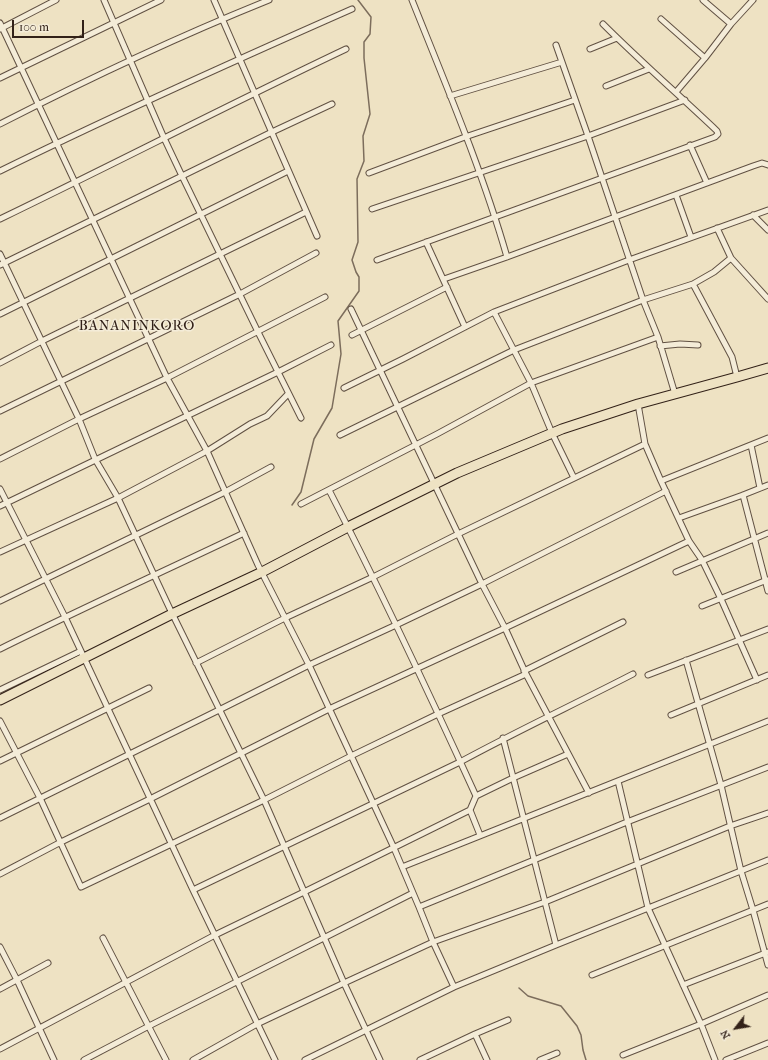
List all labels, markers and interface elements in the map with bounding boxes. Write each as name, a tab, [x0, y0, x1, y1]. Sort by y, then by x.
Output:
scale bar	[14, 12, 86, 38]
text: 100 m	[19, 20, 49, 34]
district label: BANANINKORO	[79, 319, 195, 335]
north arrow	[716, 1008, 756, 1048]
text: N	[718, 1028, 733, 1041]

